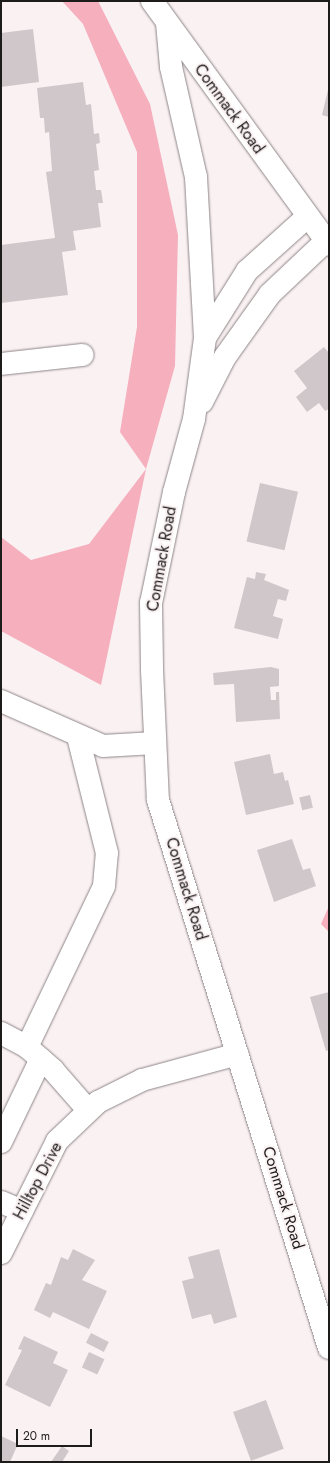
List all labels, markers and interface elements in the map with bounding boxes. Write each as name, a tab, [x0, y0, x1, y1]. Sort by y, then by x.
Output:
street label: Commack Road	[190, 60, 268, 158]
street label: Commack Road	[143, 505, 181, 613]
street label: Commack Road	[161, 835, 211, 943]
street label: Hilltop Drive	[10, 1139, 66, 1223]
street label: Commack Road	[258, 1144, 308, 1252]
scale bar	[18, 1421, 94, 1447]
text: 20 m	[23, 1427, 50, 1445]

